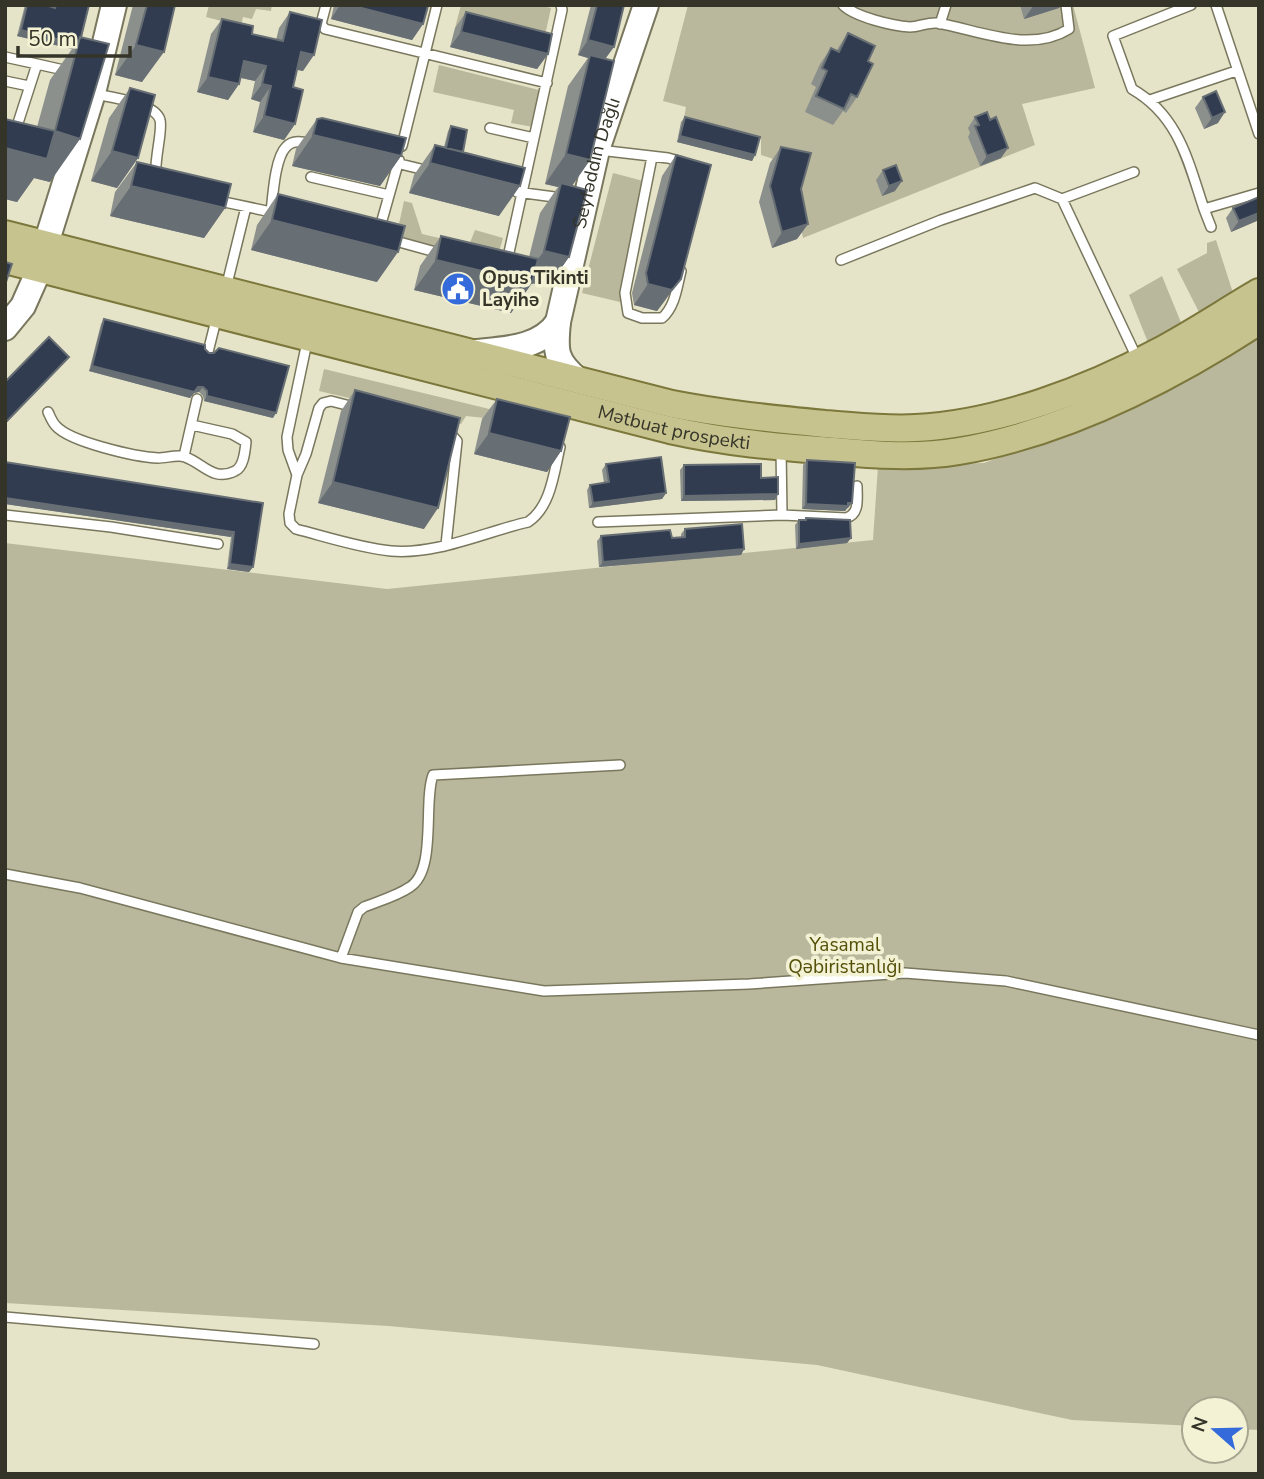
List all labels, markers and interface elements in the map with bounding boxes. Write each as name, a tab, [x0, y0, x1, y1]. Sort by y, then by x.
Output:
scale bar	[18, 14, 130, 58]
text: 50 m	[28, 25, 77, 53]
street label: Seyfəddin Dağlı	[567, 94, 627, 231]
place label: Opus Tikinti Layihə	[482, 265, 589, 313]
public building icon: Opus Tikinti Layihə	[439, 270, 477, 308]
street label: Mətbuat prospekti	[595, 399, 752, 456]
park label: Yasamal Qəbiristanlığı	[788, 932, 902, 980]
north arrow	[1180, 1395, 1250, 1465]
text: N	[1185, 1413, 1215, 1436]

